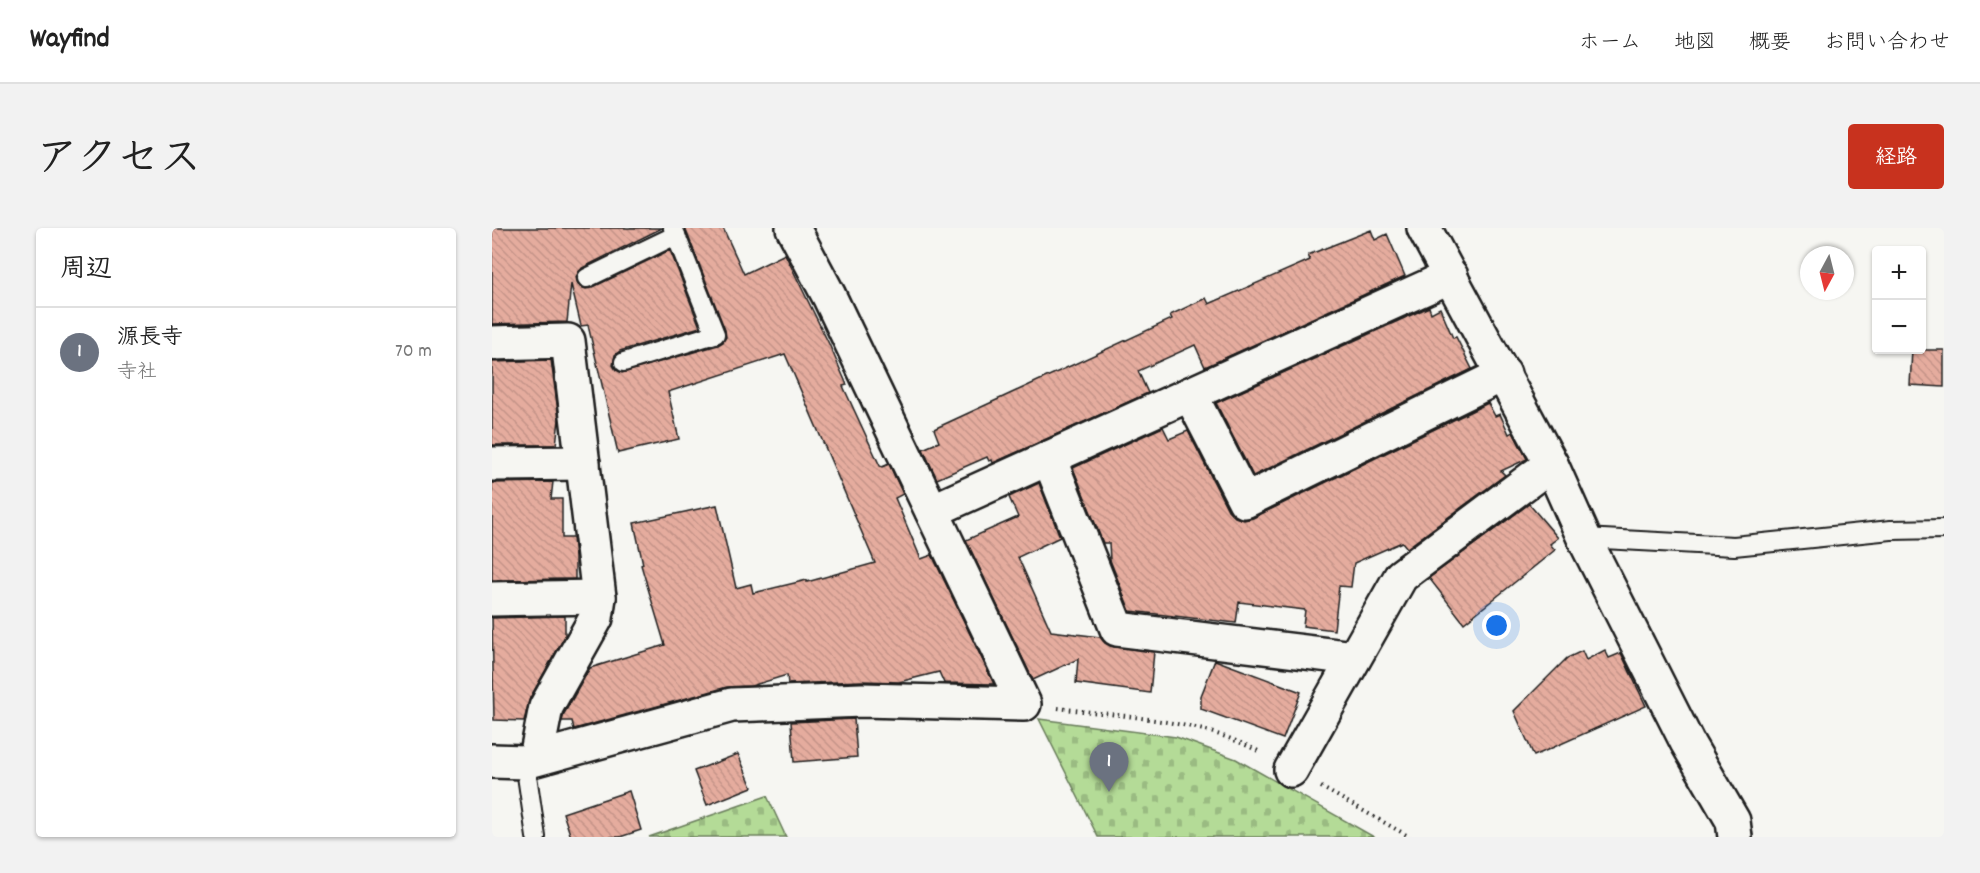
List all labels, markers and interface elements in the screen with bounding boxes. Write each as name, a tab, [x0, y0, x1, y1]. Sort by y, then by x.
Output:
text: Wayfind	[30, 21, 110, 61]
text: ホーム	[1579, 29, 1641, 59]
text: 地図	[1674, 29, 1716, 59]
text: 概要	[1749, 29, 1791, 59]
text: お問い合わせ	[1824, 29, 1950, 59]
button: 経路	[1848, 124, 1944, 189]
text: アクセス	[36, 132, 201, 192]
north arrow	[1800, 246, 1854, 300]
map controls	[1872, 246, 1926, 354]
button: +	[1872, 246, 1926, 300]
text: 周辺	[60, 252, 112, 289]
button: −	[1872, 300, 1926, 354]
text: 源長寺	[117, 323, 183, 354]
text: 1	[77, 338, 82, 366]
text: 70 m	[395, 338, 432, 366]
text: 寺社	[117, 359, 157, 387]
your location	[1482, 611, 1511, 640]
pin: 1	[1090, 742, 1128, 792]

